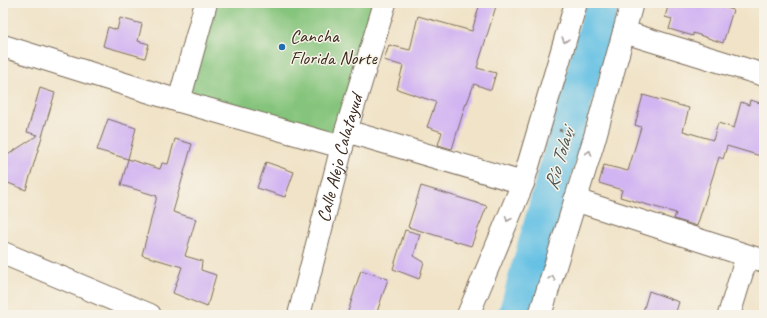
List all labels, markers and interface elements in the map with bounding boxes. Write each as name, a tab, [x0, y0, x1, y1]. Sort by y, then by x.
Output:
place label: Cancha Florida Norte	[290, 24, 378, 70]
one-way arrow	[561, 37, 570, 44]
marker: Cancha Florida Norte	[277, 42, 287, 52]
street label: Calle Alejo Calatayud	[311, 88, 370, 225]
water label: Río Tolavi	[538, 120, 581, 193]
one-way arrow	[584, 150, 593, 157]
one-way arrow	[505, 215, 513, 222]
one-way arrow	[547, 274, 556, 281]

